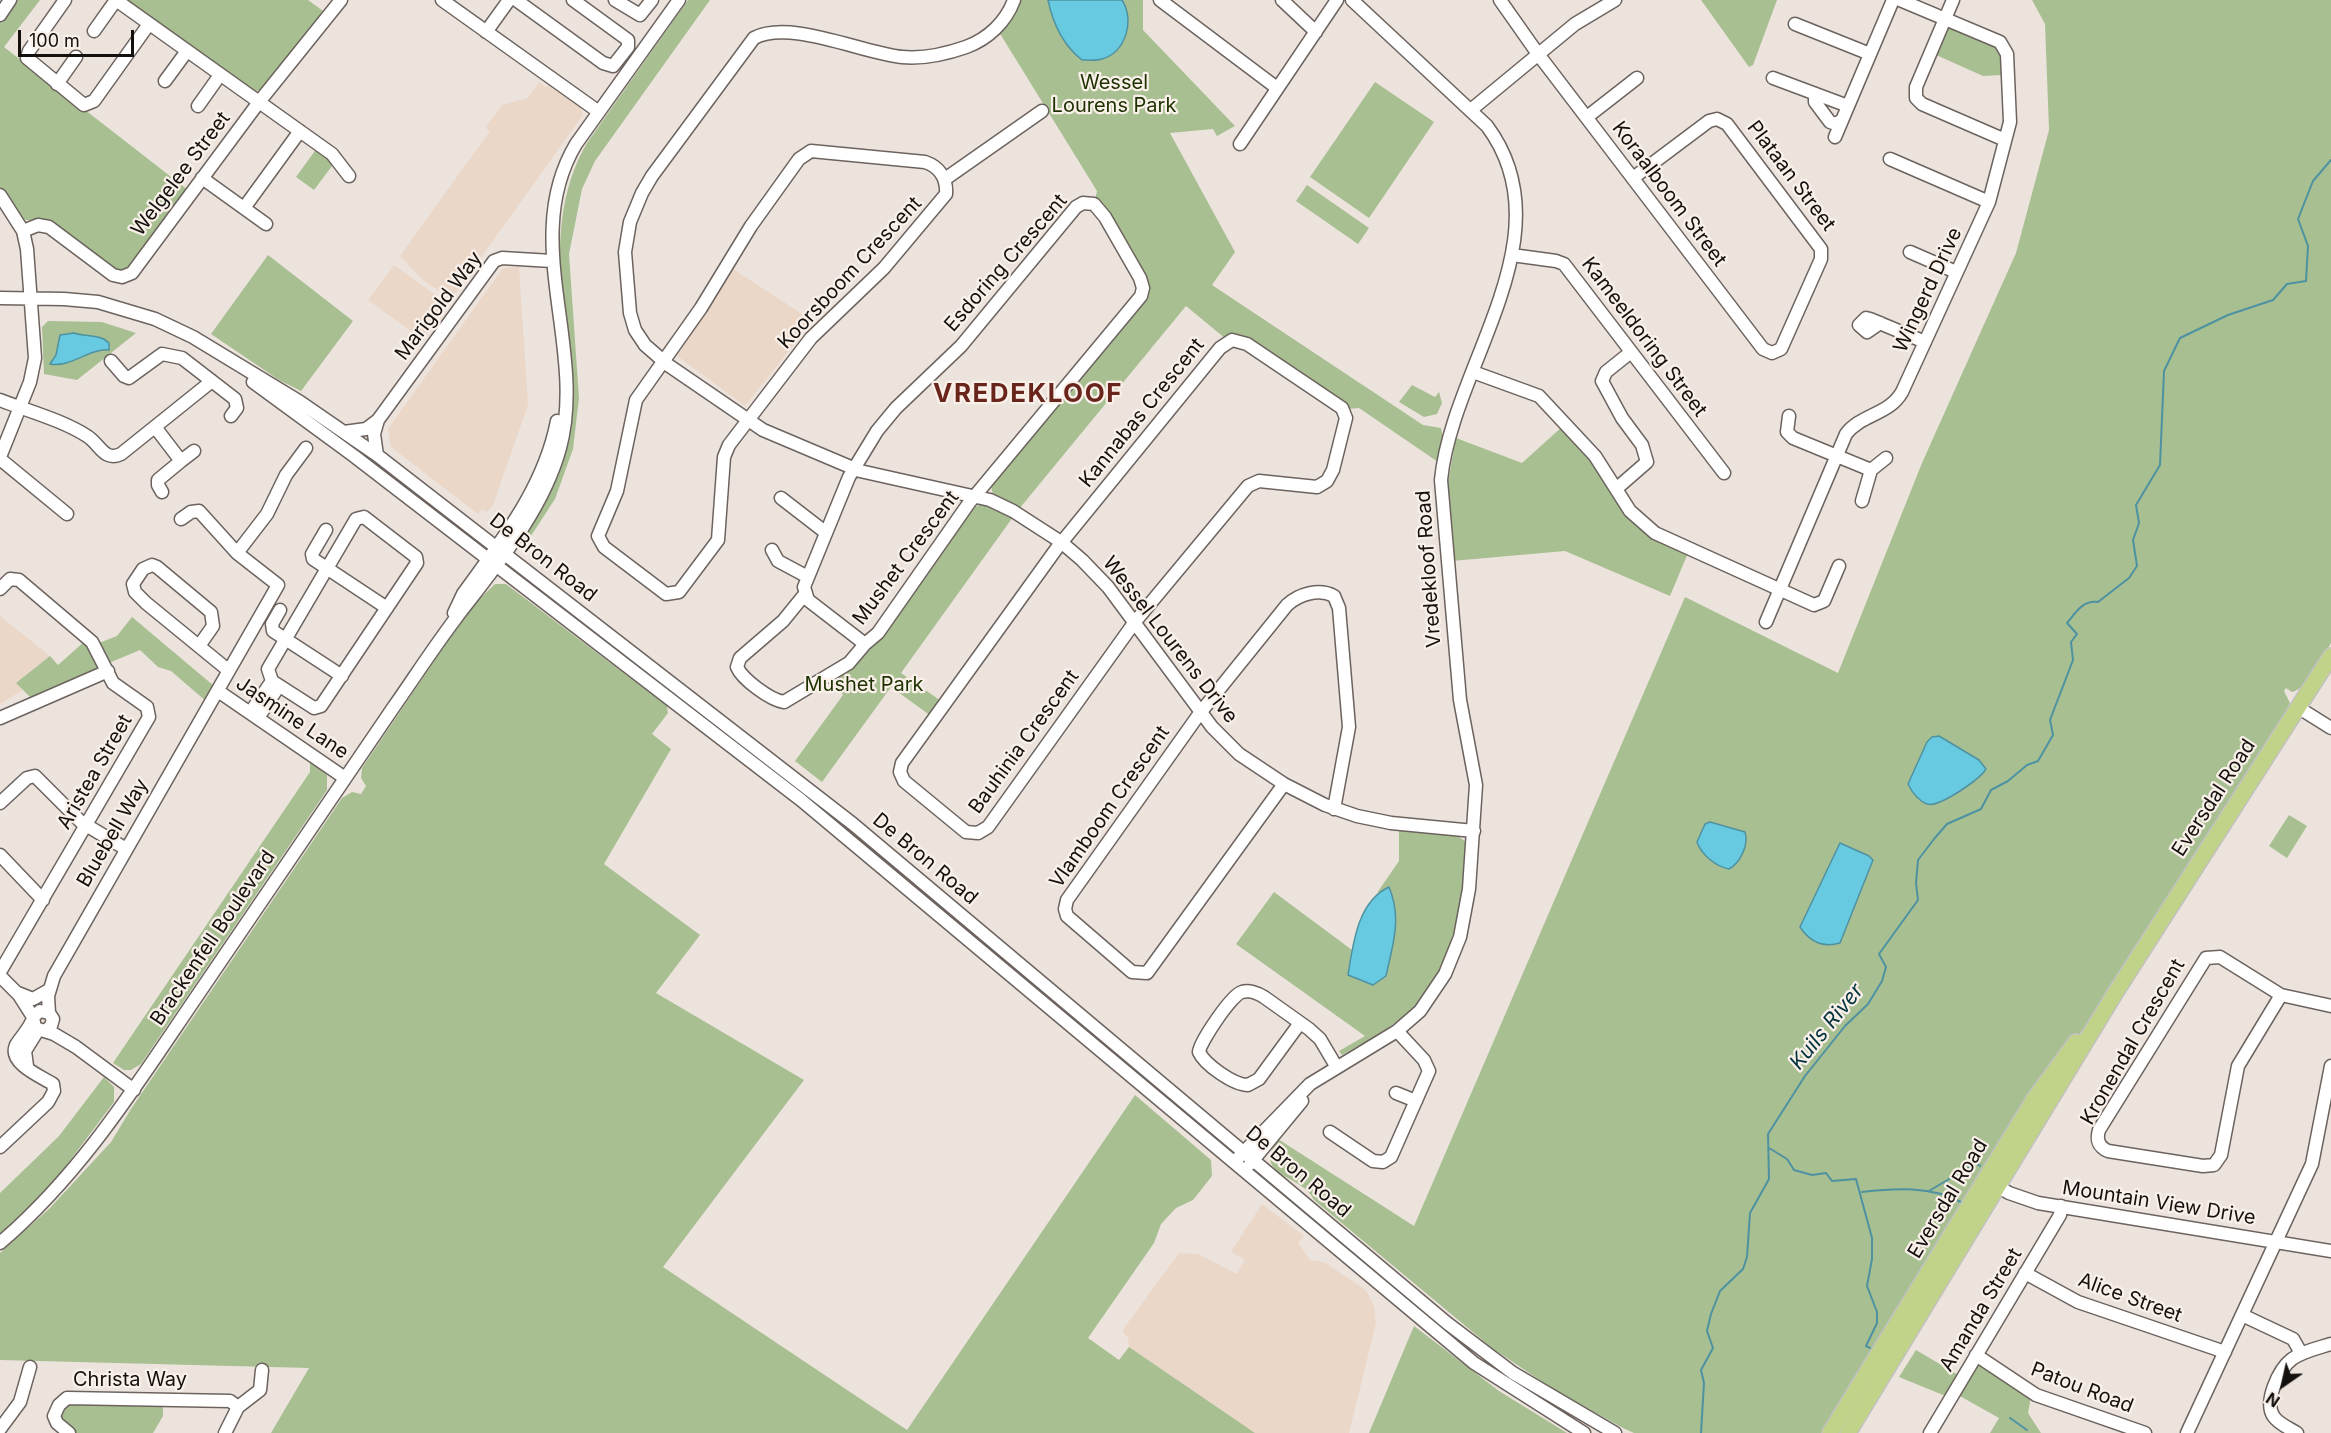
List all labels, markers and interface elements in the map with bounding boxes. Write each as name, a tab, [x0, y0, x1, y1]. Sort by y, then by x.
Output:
scale bar	[21, 18, 136, 56]
text: 100 m	[29, 30, 80, 51]
park label: Wessel Lourens Park	[1052, 71, 1176, 118]
street label: Welgelee Street	[126, 107, 236, 241]
street label: Plataan Street	[1742, 116, 1840, 236]
street label: Koraalboom Street	[1607, 117, 1731, 271]
street label: Esdoring Crescent	[940, 189, 1072, 337]
street label: Koorsboom Crescent	[773, 192, 927, 354]
street label: Wingerd Drive	[1889, 224, 1967, 356]
street label: Marigold Way	[390, 247, 488, 365]
street label: Kameeldoring Street	[1576, 253, 1712, 421]
street label: Kannabas Crescent	[1075, 334, 1209, 492]
district label: VREDEKLOOF	[933, 378, 1123, 410]
street label: Mushet Crescent	[848, 486, 964, 630]
street label: Vredekloof Road	[1412, 490, 1446, 648]
street label: De Bron Road	[485, 509, 601, 607]
street label: Wessel Lourens Drive	[1097, 552, 1243, 728]
street label: Bauhinia Crescent	[964, 665, 1084, 819]
street label: Jasmine Lane	[231, 672, 353, 764]
park label: Mushet Park	[805, 673, 923, 697]
street label: Aristea Street	[52, 710, 138, 834]
street label: Vlamboom Crescent	[1045, 721, 1175, 893]
street label: Eversdal Road	[2167, 735, 2261, 861]
street label: Bluebell Way	[72, 774, 154, 892]
street label: De Bron Road	[868, 808, 982, 910]
street label: Brackenfell Boulevard	[145, 846, 281, 1030]
street label: Kronendal Crescent	[2076, 955, 2190, 1129]
water label: Kuils River	[1785, 979, 1869, 1075]
street label: De Bron Road	[1241, 1121, 1355, 1223]
street label: Eversdal Road	[1903, 1135, 1993, 1263]
street label: Mountain View Drive	[2061, 1176, 2257, 1230]
street label: Amanda Street	[1935, 1244, 2027, 1376]
street label: Alice Street	[2075, 1268, 2185, 1328]
north arrow	[2253, 1355, 2313, 1415]
street label: Patou Road	[2027, 1357, 2137, 1419]
street label: Christa Way	[73, 1368, 187, 1392]
text: N	[2262, 1388, 2284, 1412]

